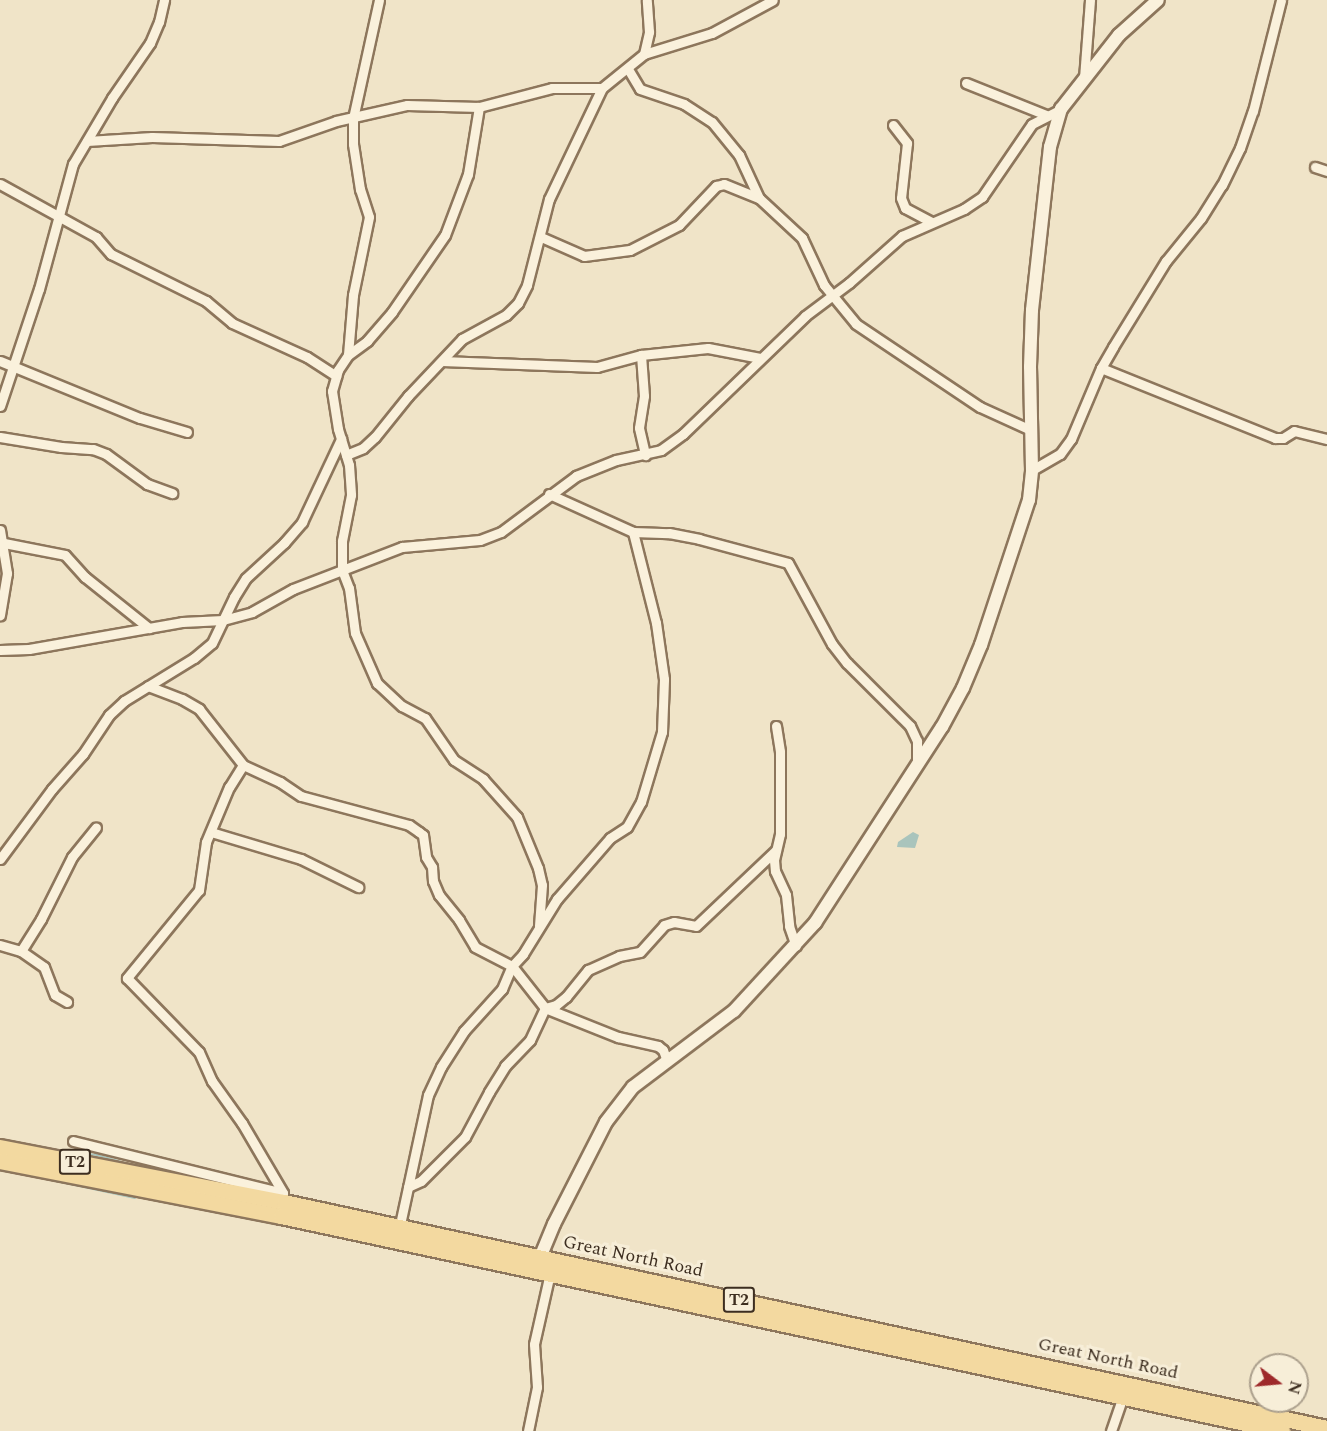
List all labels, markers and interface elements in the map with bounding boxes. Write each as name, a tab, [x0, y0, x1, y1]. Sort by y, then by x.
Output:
road number: T2	[58, 1149, 92, 1175]
street label: Great North Road	[561, 1232, 705, 1282]
road number: T2	[722, 1287, 756, 1313]
street label: Great North Road	[1036, 1334, 1180, 1384]
north arrow	[1249, 1353, 1309, 1413]
text: N	[1281, 1378, 1308, 1397]

